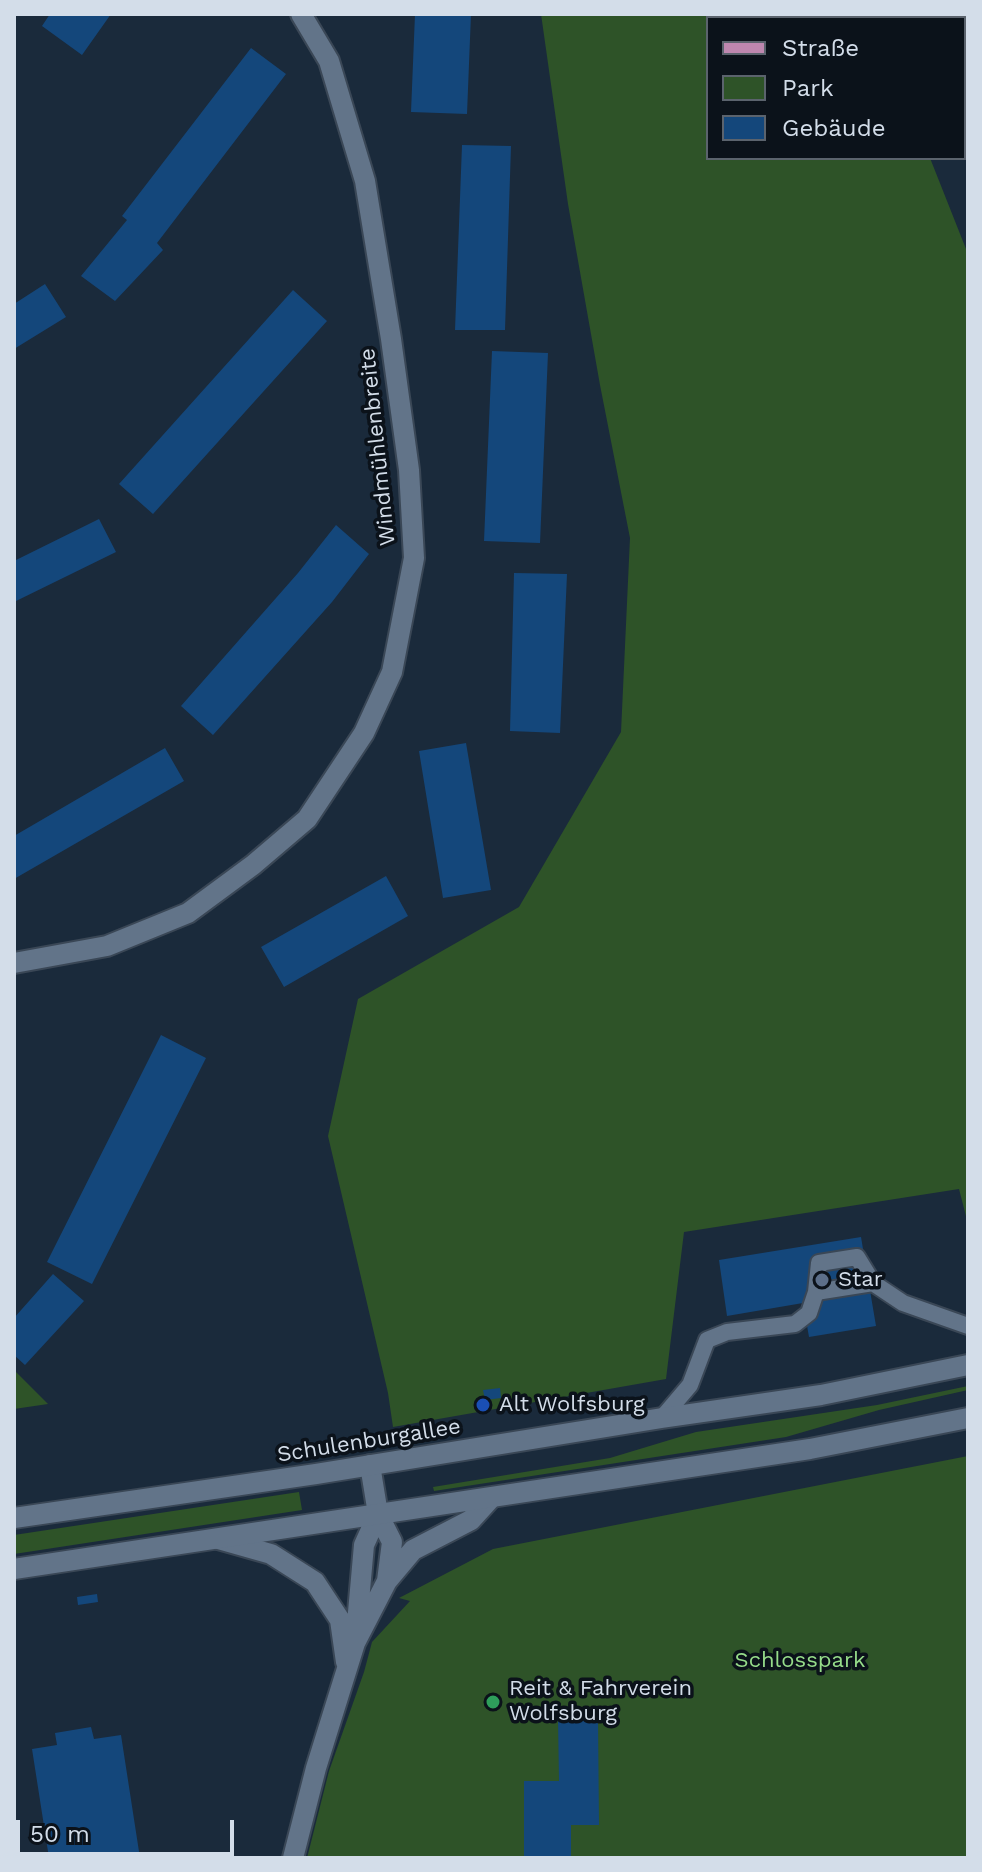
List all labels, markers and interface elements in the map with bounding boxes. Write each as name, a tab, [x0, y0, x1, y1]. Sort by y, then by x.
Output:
legend	[706, 16, 966, 160]
text: Straße	[782, 34, 859, 62]
text: Park	[782, 74, 834, 102]
text: Gebäude	[782, 114, 886, 142]
street label: Windmühlenbreite	[354, 347, 402, 547]
place label: Star	[838, 1267, 883, 1293]
marker: Star	[813, 1271, 831, 1289]
place label: Alt Wolfsburg	[499, 1392, 645, 1418]
marker: Alt Wolfsburg	[474, 1396, 492, 1414]
street label: Schulenburgallee	[275, 1413, 463, 1469]
park label: Schlosspark	[735, 1648, 865, 1674]
place label: Reit & Fahrverein Wolfsburg	[509, 1676, 692, 1728]
marker: Reit & Fahrverein Wolfsburg	[484, 1693, 502, 1711]
scale bar	[20, 1804, 238, 1854]
text: 50 m	[30, 1820, 90, 1848]

